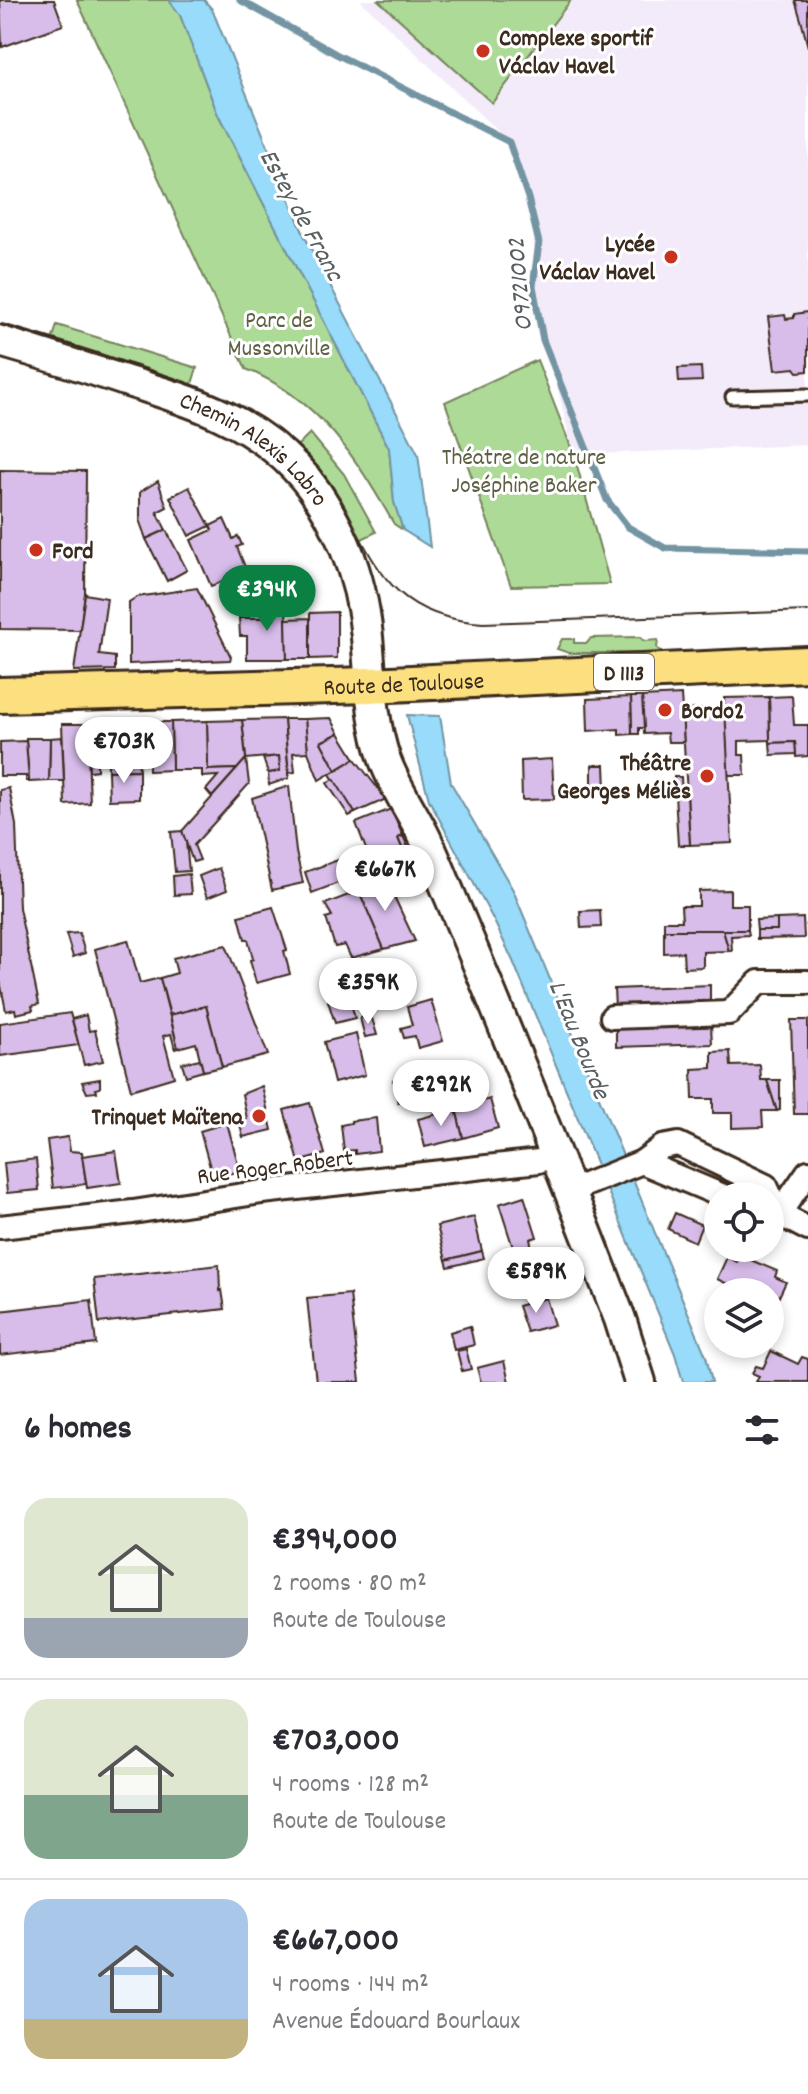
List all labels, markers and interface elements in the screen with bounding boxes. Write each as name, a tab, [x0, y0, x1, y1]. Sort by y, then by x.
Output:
place label: Complexe sportif Václav Havel	[499, 23, 654, 85]
marker: Complexe sportif Václav Havel	[474, 42, 492, 60]
water label: Estey de Franc	[248, 143, 352, 290]
place label: Lycée Václav Havel	[540, 229, 655, 291]
water label: O9721002	[499, 236, 544, 333]
marker: Lycée Václav Havel	[662, 248, 680, 266]
park label: Parc de Mussonville	[228, 305, 330, 367]
street label: Chemin Alexis Labro	[174, 385, 335, 514]
park label: Théatre de nature Joséphine Baker	[442, 442, 606, 504]
place label: Ford	[52, 536, 94, 570]
marker: Ford	[27, 541, 45, 559]
pin: €394K	[211, 565, 323, 633]
text: €394K	[237, 572, 297, 609]
road number: D 1113	[594, 654, 654, 690]
street label: Route de Toulouse	[323, 666, 485, 706]
place label: Bordo2	[681, 696, 744, 730]
marker: Bordo2	[656, 701, 674, 719]
pin: €703K	[68, 717, 180, 785]
text: €703K	[93, 724, 155, 761]
place label: Théâtre Georges Méliès	[557, 748, 691, 810]
marker: Théâtre Georges Méliès	[698, 767, 716, 785]
pin: €667K	[329, 845, 441, 913]
text: €667K	[354, 852, 416, 889]
pin: €359K	[312, 958, 424, 1026]
text: €359K	[337, 965, 399, 1002]
water label: L'Eau Bourde	[537, 975, 619, 1107]
pin: €292K	[385, 1060, 497, 1128]
text: €292K	[410, 1067, 472, 1104]
place label: Trinquet Maïtena	[92, 1102, 244, 1136]
marker: Trinquet Maïtena	[250, 1107, 268, 1125]
street label: Rue Roger Robert	[195, 1143, 355, 1195]
map controls	[704, 1182, 784, 1358]
button: locate	[704, 1182, 784, 1262]
pin: €589K	[480, 1247, 592, 1315]
text: €589K	[506, 1254, 566, 1291]
button: layers	[704, 1278, 784, 1358]
text: 6 homes	[24, 1406, 132, 1455]
icon: filters	[740, 1408, 784, 1452]
text: €394,000	[272, 1517, 398, 1566]
icon: home	[88, 1530, 184, 1626]
text: 2 rooms · 80 m²	[272, 1566, 427, 1603]
text: Route de Toulouse	[272, 1603, 446, 1640]
text: €703,000	[272, 1718, 400, 1767]
icon: home	[88, 1731, 184, 1827]
text: 4 rooms · 128 m²	[272, 1767, 429, 1804]
text: Route de Toulouse	[272, 1804, 446, 1841]
text: €667,000	[272, 1918, 399, 1967]
icon: home	[88, 1931, 184, 2027]
text: 4 rooms · 144 m²	[272, 1967, 429, 2004]
text: Avenue Édouard Bourlaux	[272, 2004, 520, 2041]

